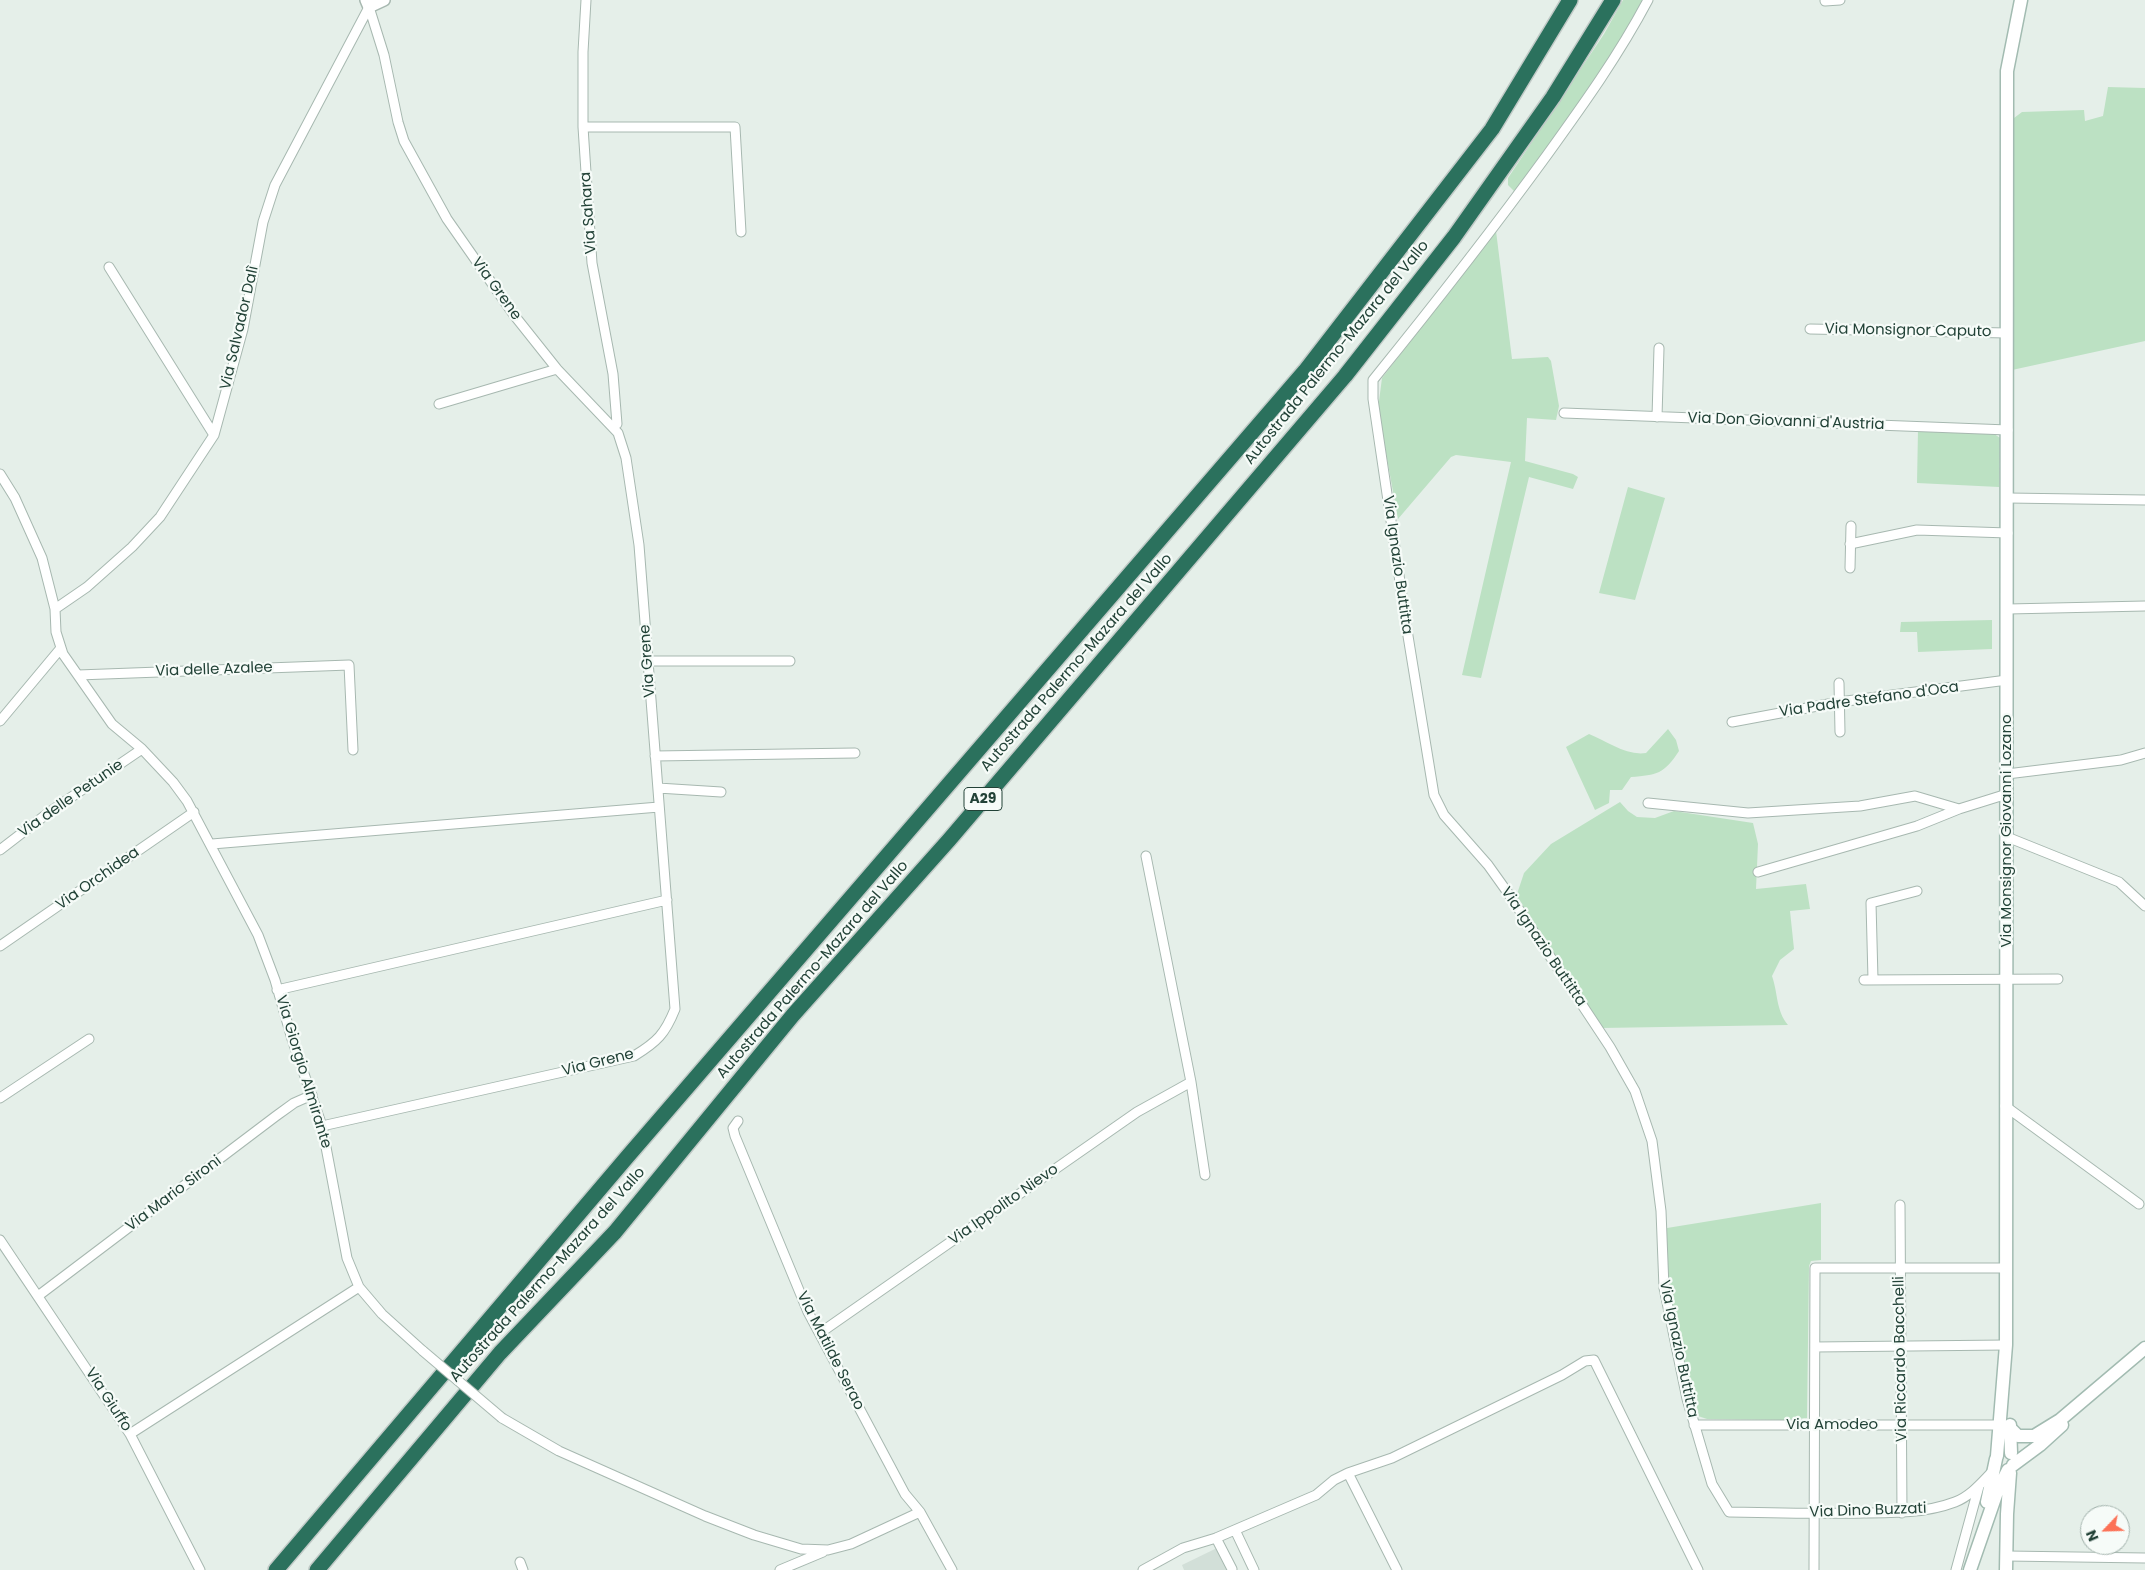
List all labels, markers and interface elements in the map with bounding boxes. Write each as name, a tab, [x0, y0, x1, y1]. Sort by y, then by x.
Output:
street label: Via Sahara	[577, 171, 601, 255]
street label: Autostrada Palermo-Mazara del Vallo	[1241, 237, 1433, 469]
street label: Via Grene	[467, 254, 525, 324]
street label: Via Salvador Dalì	[217, 264, 263, 392]
street label: Via Monsignor Caputo	[1824, 321, 1992, 341]
street label: Via Don Giovanni d'Austria	[1687, 410, 1885, 434]
street label: Via Ignazio Buttitta	[1378, 494, 1416, 636]
street label: Autostrada Palermo-Mazara del Vallo	[977, 550, 1177, 776]
street label: Via Grene	[636, 624, 660, 698]
street label: Via delle Azalee	[155, 659, 273, 681]
street label: Via Padre Stefano d'Oca	[1778, 678, 1960, 722]
street label: Via Monsignor Giovanni Lozano	[1998, 714, 2016, 948]
street label: Via delle Petunie	[15, 756, 127, 842]
road number: A29	[964, 788, 1002, 811]
street label: Via Orchidea	[53, 844, 143, 914]
street label: Autostrada Palermo-Mazara del Vallo	[713, 857, 913, 1083]
street label: Via Ignazio Buttitta	[1496, 884, 1590, 1010]
street label: Via Giorgio Almirante	[271, 993, 335, 1151]
street label: Via Grene	[560, 1045, 636, 1081]
street label: Via Mario Sironi	[123, 1152, 225, 1236]
street label: Via Ippolito Nievo	[946, 1160, 1062, 1250]
street label: Autostrada Palermo-Mazara del Vallo	[447, 1164, 649, 1386]
street label: Via Riccardo Bacchelli	[1891, 1276, 1911, 1442]
street label: Via Ignazio Buttitta	[1655, 1279, 1701, 1419]
street label: Via Matilde Serao	[792, 1289, 868, 1413]
street label: Via Giuffo	[81, 1365, 135, 1435]
street label: Via Amodeo	[1786, 1416, 1878, 1434]
street label: Via Dino Buzzati	[1809, 1500, 1927, 1522]
north arrow	[2080, 1505, 2130, 1555]
text: N	[2081, 1527, 2103, 1545]

